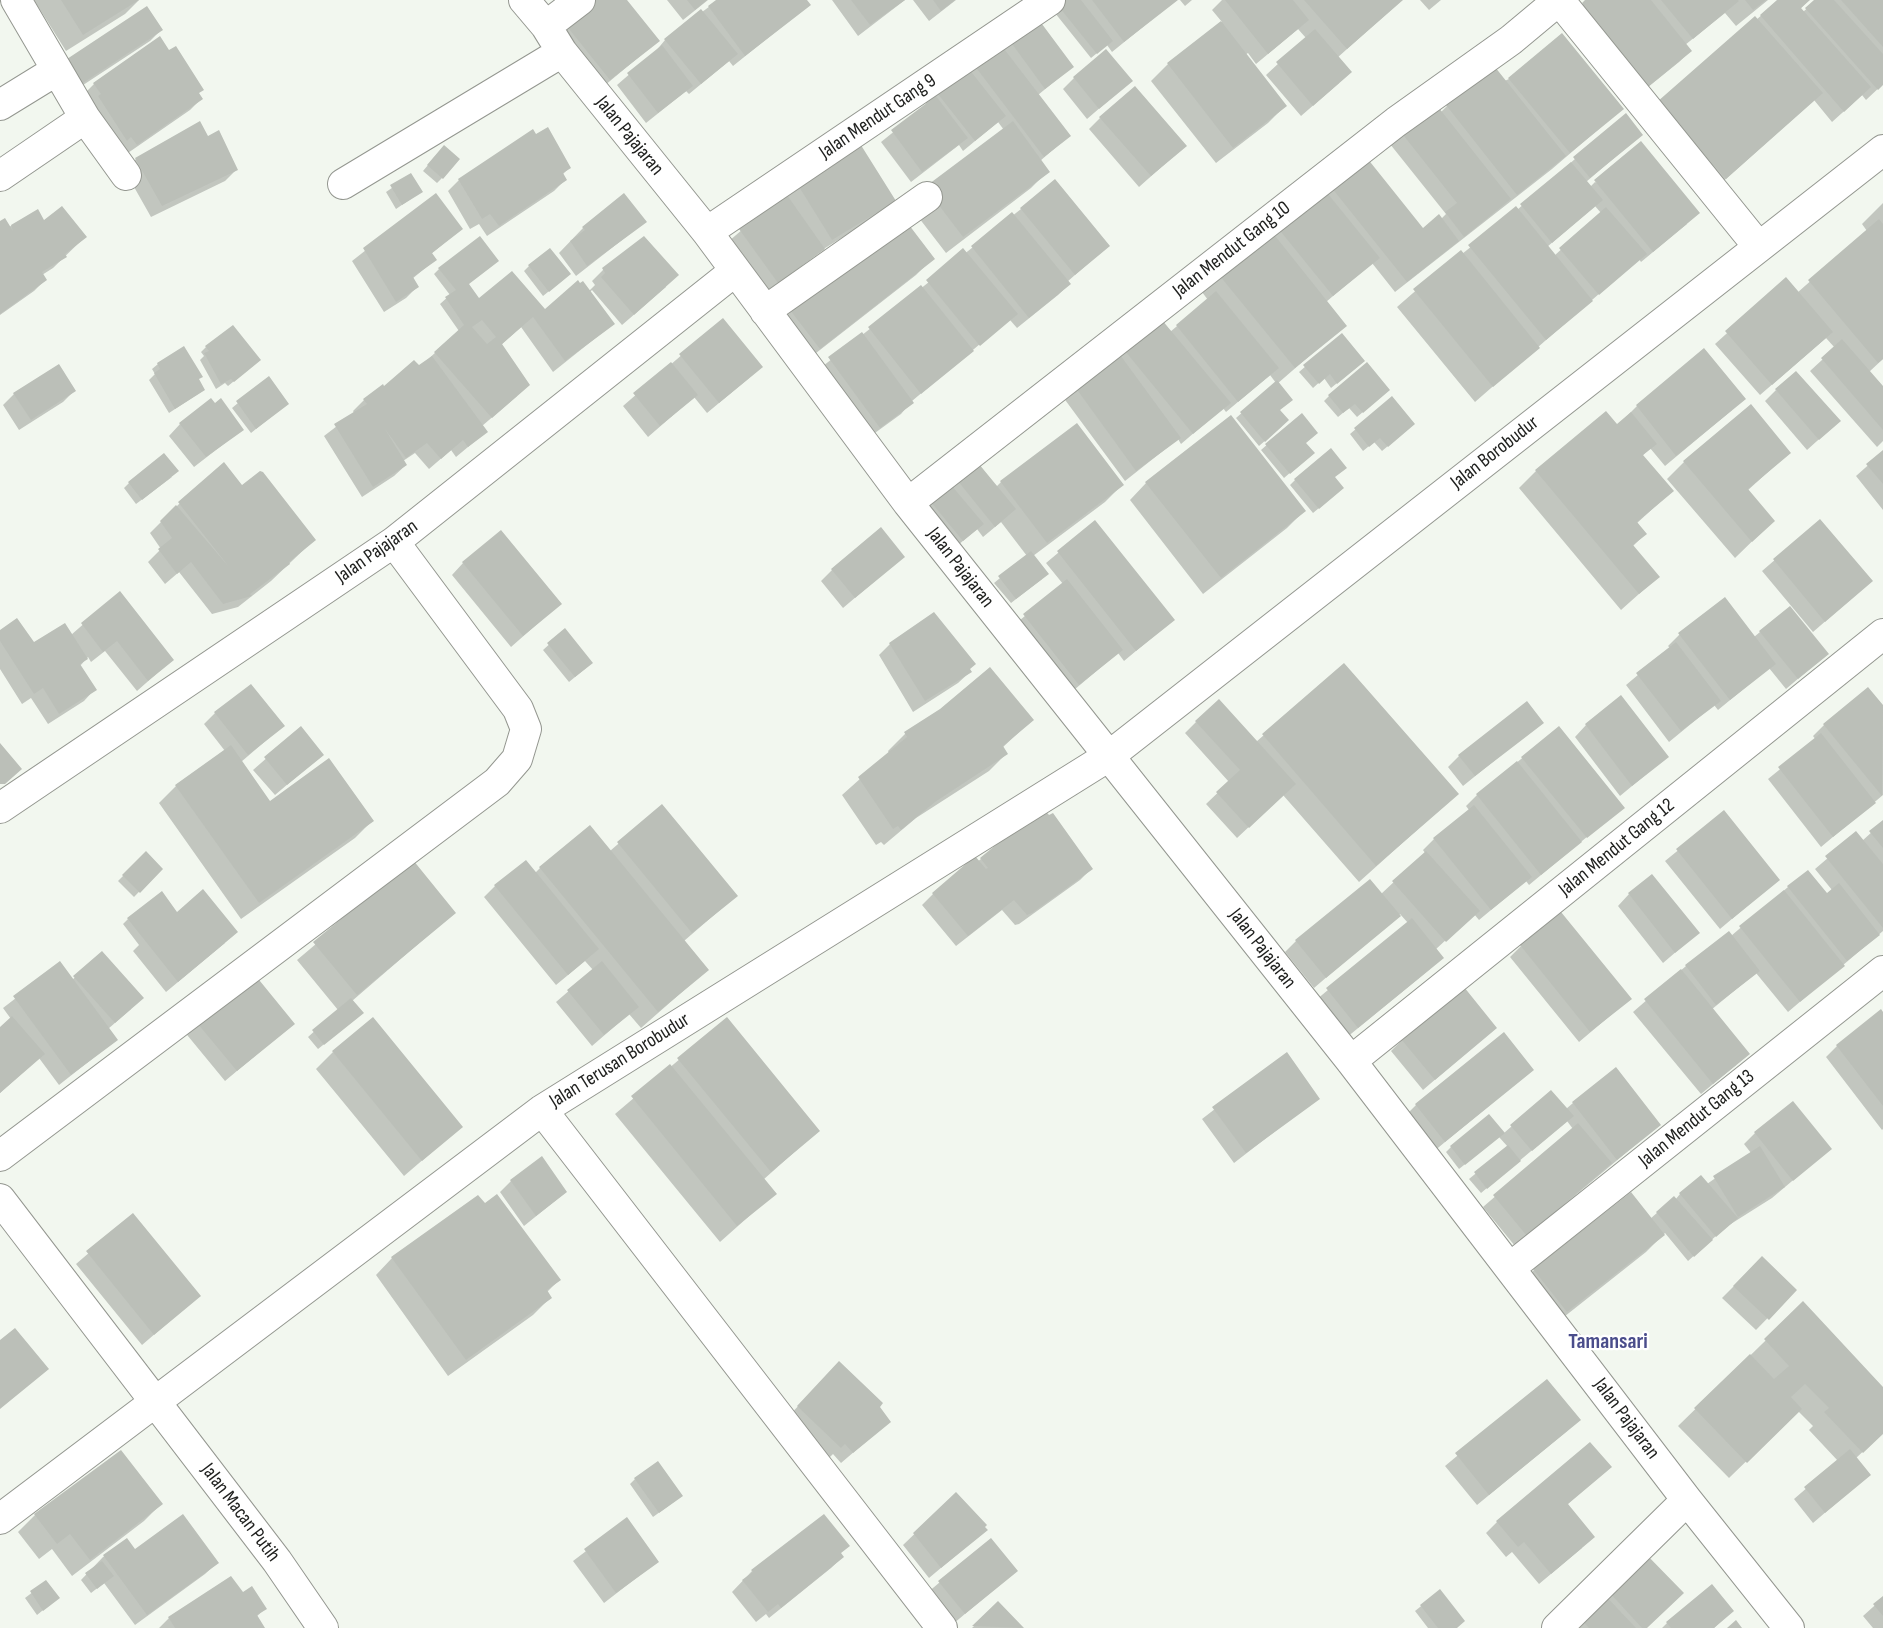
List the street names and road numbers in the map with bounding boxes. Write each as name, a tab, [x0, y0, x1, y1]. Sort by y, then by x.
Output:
street label: Jalan Mendut Gang 9	[815, 69, 941, 165]
street label: Jalan Pajajaran	[590, 92, 668, 180]
street label: Jalan Mendut Gang 10	[1168, 197, 1296, 303]
street label: Jalan Borobudur	[1446, 411, 1544, 495]
street label: Jalan Pajajaran	[331, 515, 423, 589]
street label: Jalan Pajajaran	[921, 523, 999, 613]
street label: Jalan Mendut Gang 12	[1554, 794, 1680, 902]
street label: Jalan Pajajaran	[1223, 904, 1301, 994]
street label: Jalan Terusan Borobudur	[546, 1008, 694, 1114]
street label: Jalan Mendut Gang 13	[1634, 1065, 1760, 1173]
street label: Jalan Pajajaran	[1588, 1374, 1664, 1464]
street label: Jalan Macan Putih	[195, 1459, 285, 1567]

